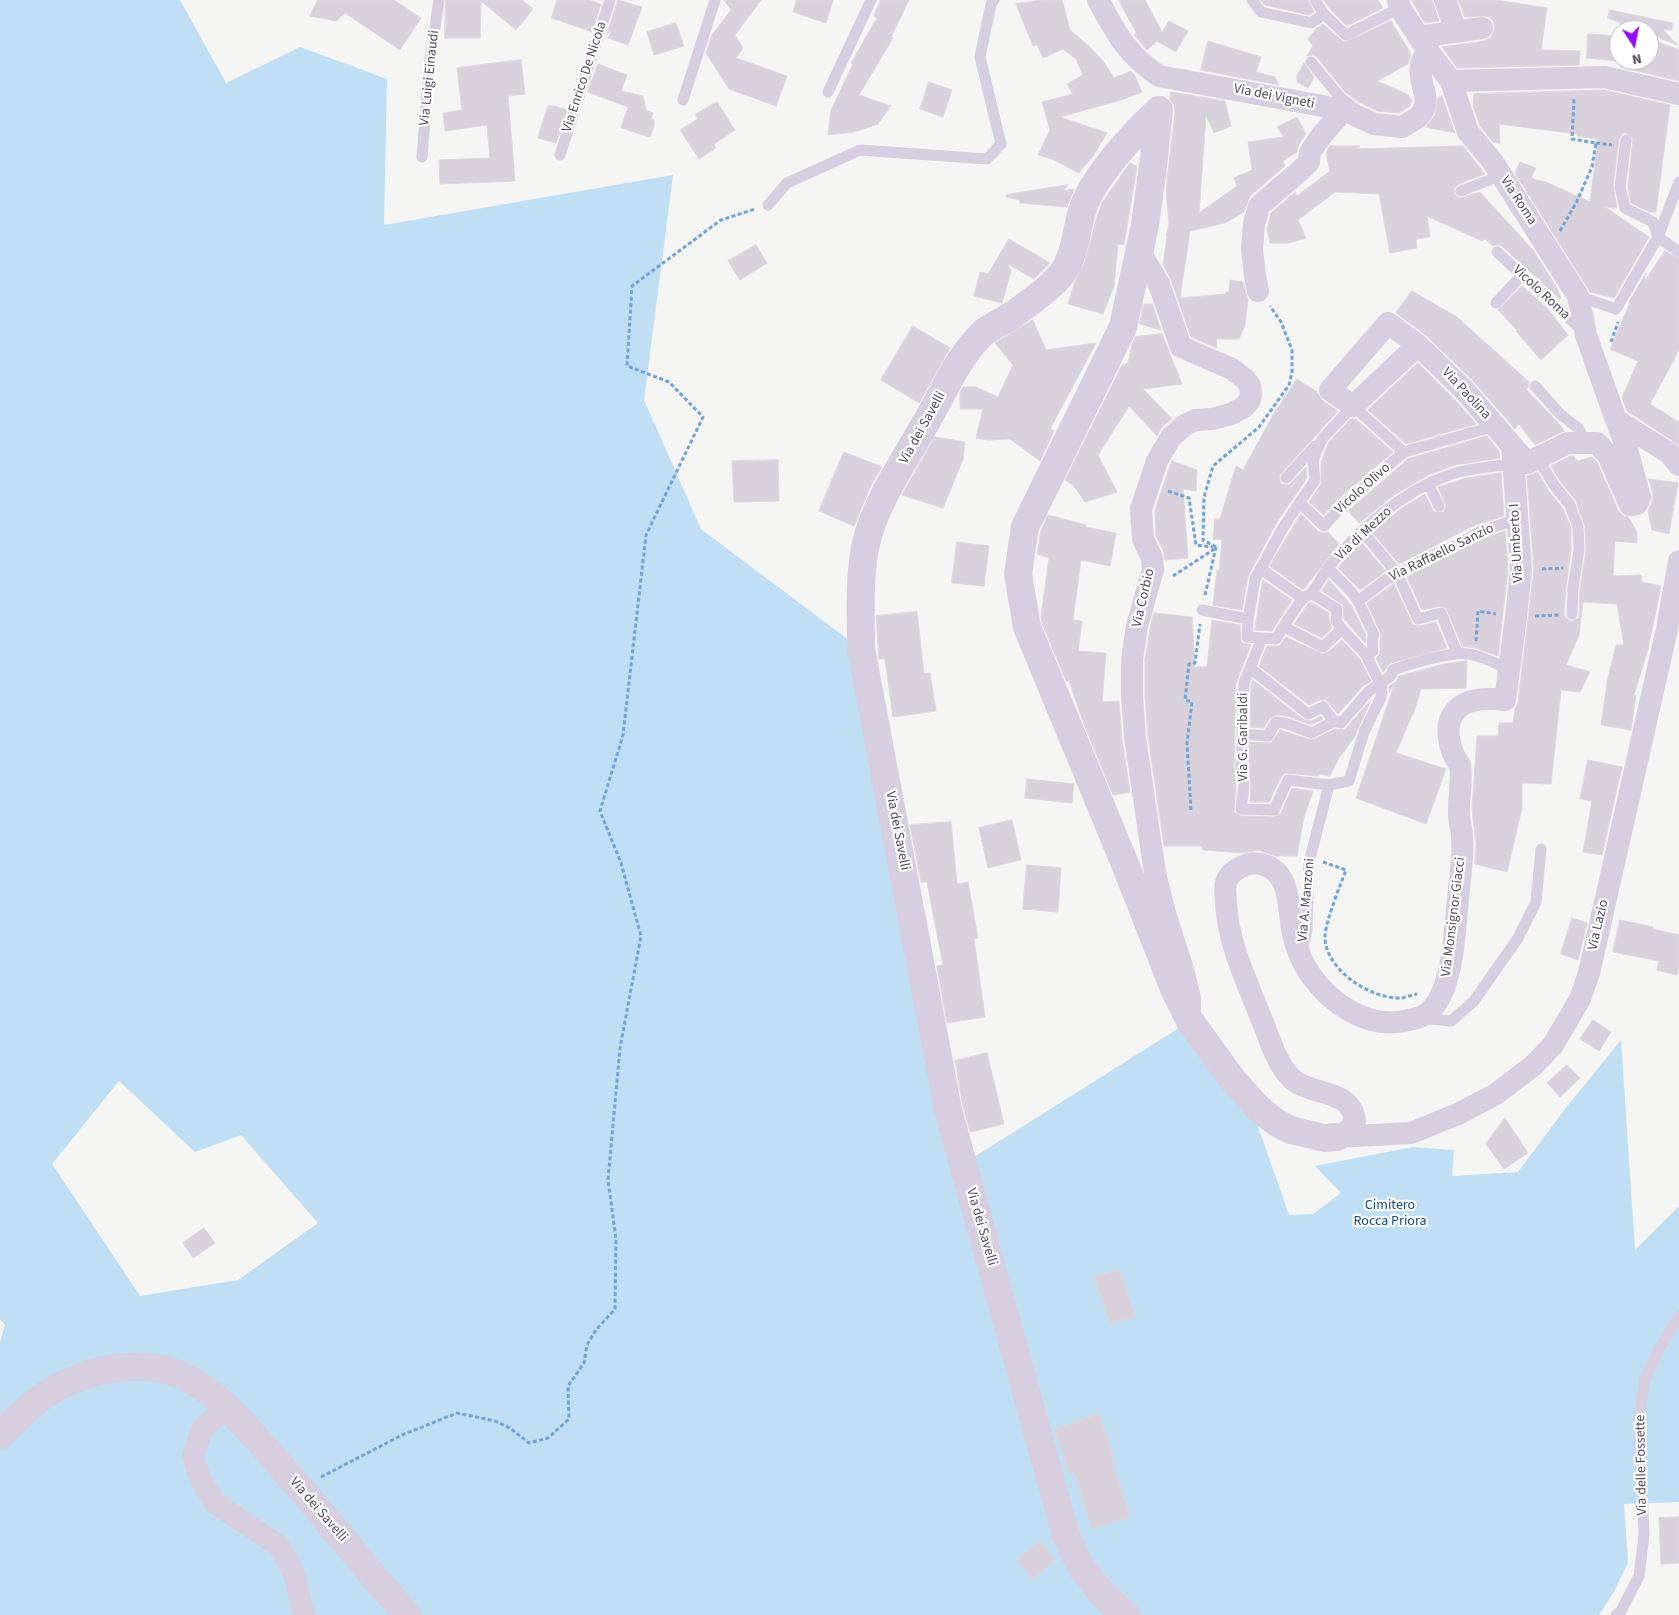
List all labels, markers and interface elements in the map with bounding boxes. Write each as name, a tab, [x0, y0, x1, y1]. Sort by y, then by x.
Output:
street label: Via Enrico De Nicola	[559, 19, 611, 135]
north arrow	[1609, 20, 1659, 70]
street label: Via Luigi Einaudi	[417, 29, 443, 127]
text: N	[1630, 48, 1643, 69]
street label: Via dei Vigneti	[1232, 81, 1316, 113]
street label: Via Roma	[1496, 174, 1540, 228]
street label: Vicolo Roma	[1509, 262, 1573, 324]
street label: Via Paolina	[1438, 365, 1494, 423]
street label: Via dei Savelli	[896, 389, 950, 467]
street label: Vicolo Olivo	[1332, 460, 1394, 518]
street label: Via Umberto I	[1507, 503, 1527, 583]
street label: Via di Mezzo	[1332, 504, 1396, 564]
street label: Via Raffaello Sanzio	[1387, 520, 1497, 586]
street label: Via Corbio	[1129, 567, 1159, 629]
street label: Via G. Garibaldi	[1236, 693, 1252, 781]
street label: Via dei Savelli	[881, 790, 913, 872]
street label: Via Monsignor Giacci	[1438, 856, 1470, 978]
street label: Via A. Manzoni	[1295, 858, 1319, 942]
street label: Via Lazio	[1585, 898, 1613, 952]
street label: Via dei Savelli	[962, 1186, 1000, 1268]
park label: Cimitero Rocca Priora	[1354, 1198, 1426, 1230]
street label: Via delle Fossette	[1633, 1414, 1651, 1516]
street label: Via dei Savelli	[285, 1474, 351, 1546]

